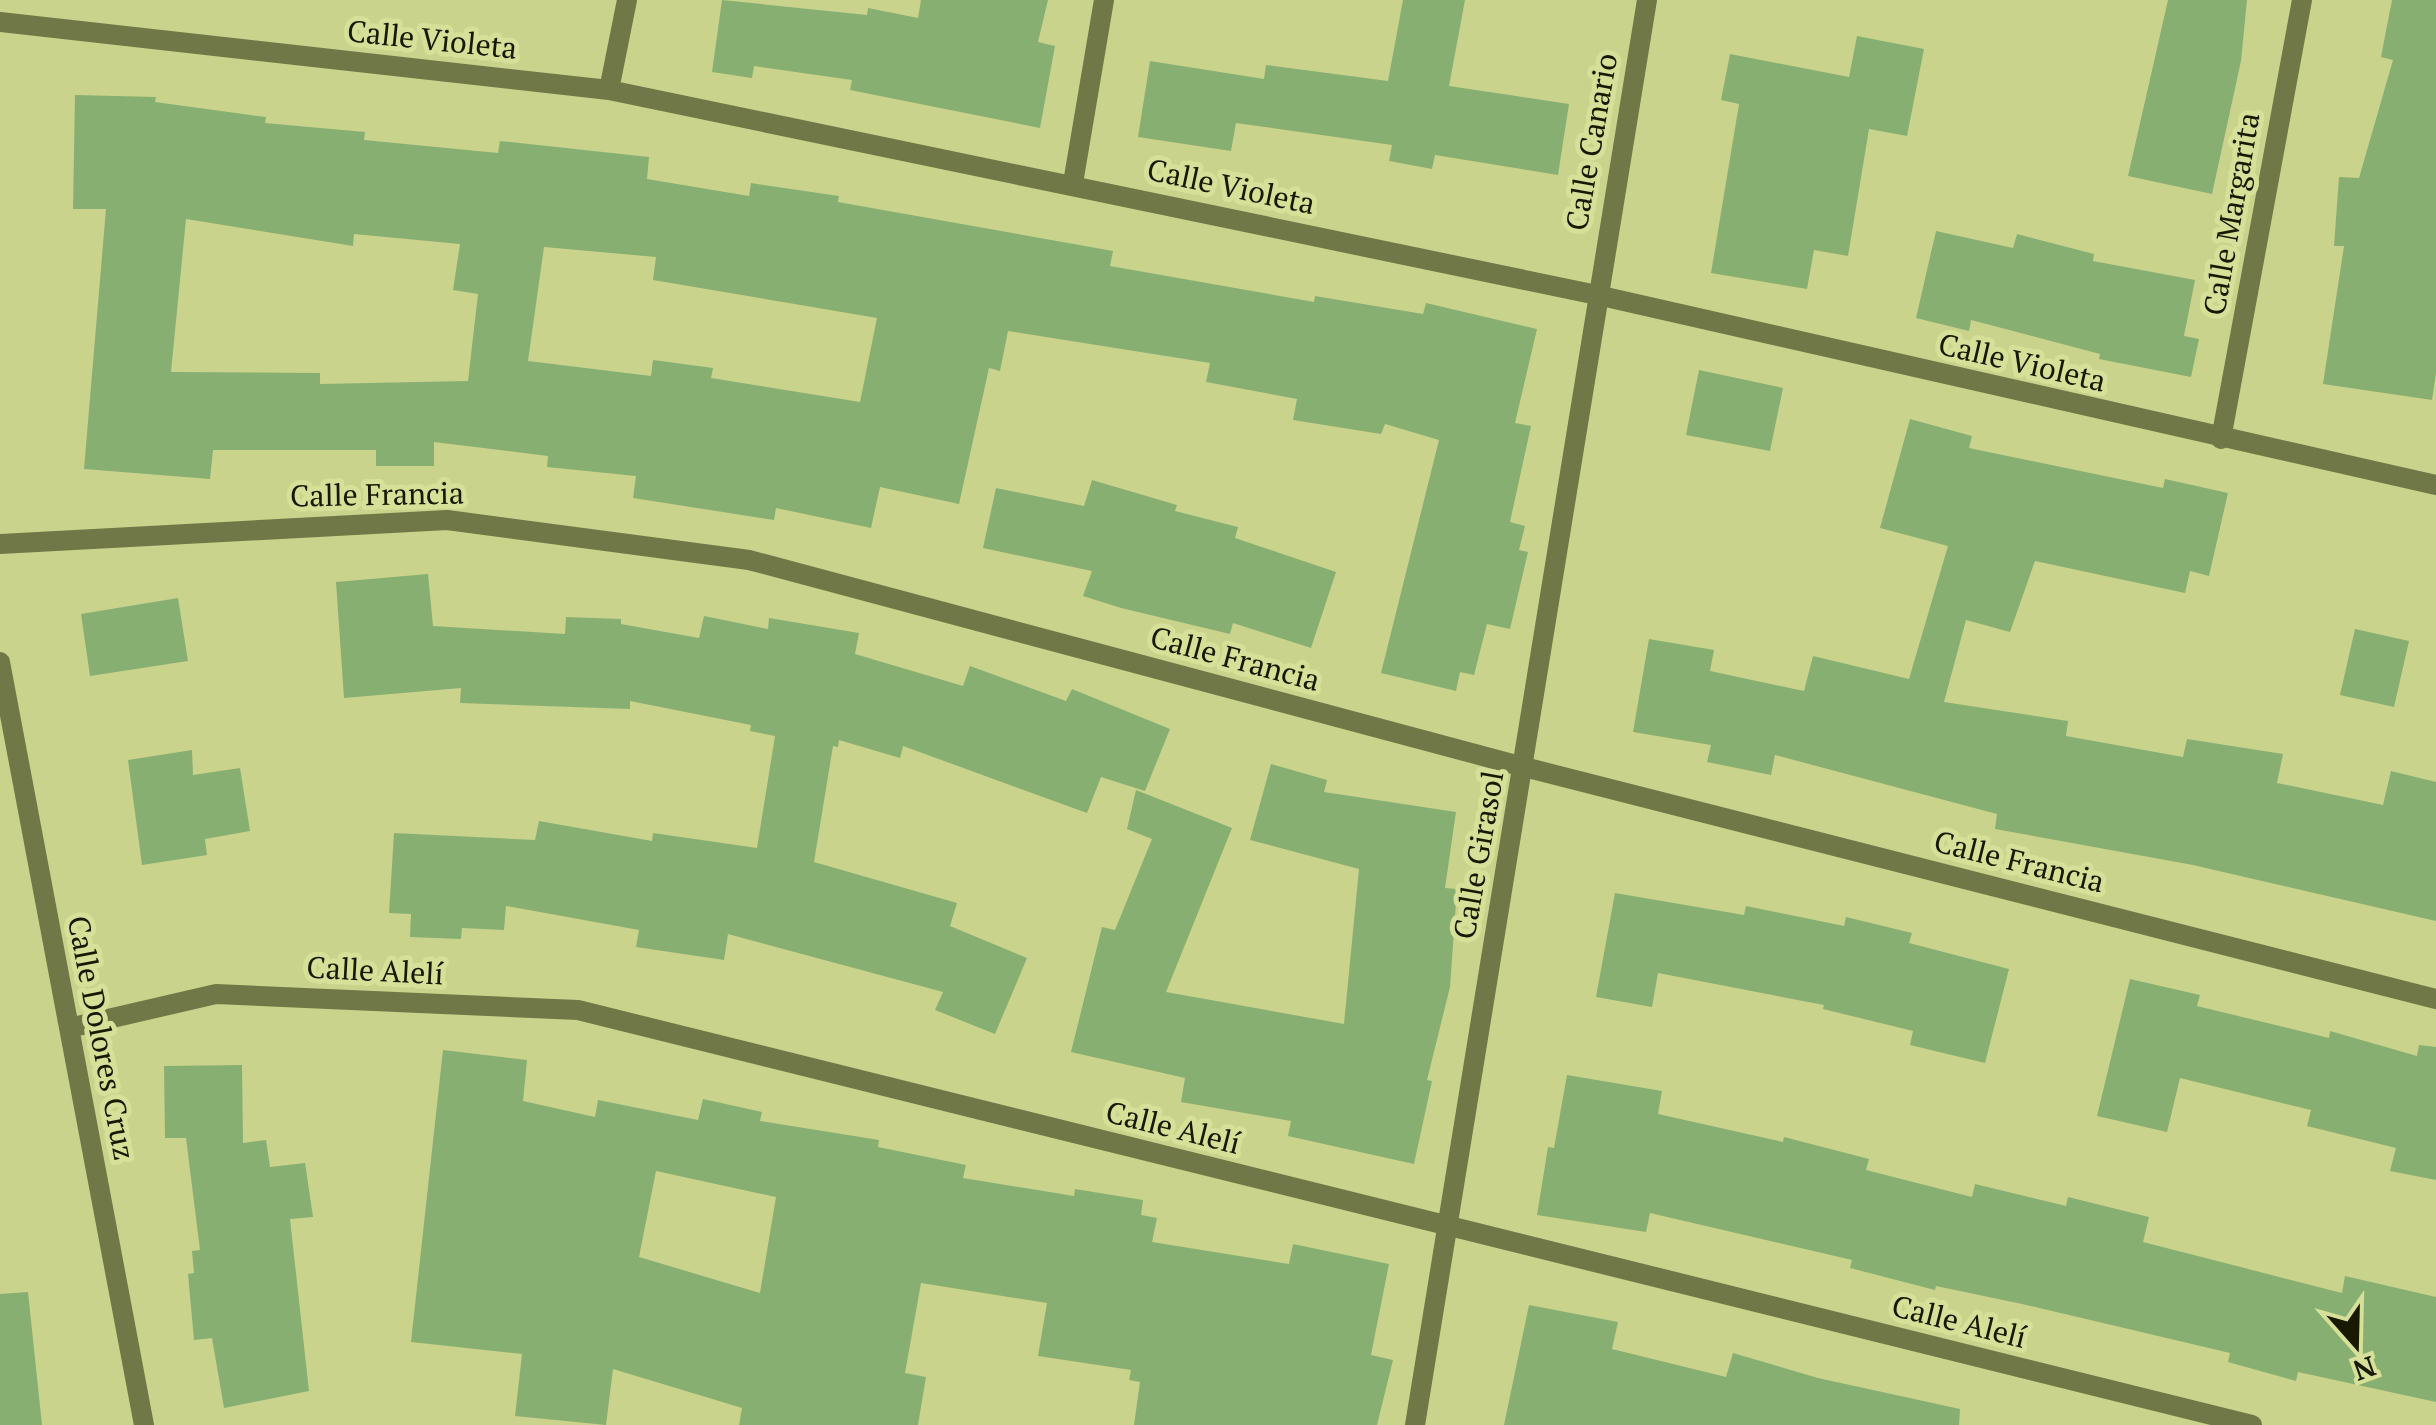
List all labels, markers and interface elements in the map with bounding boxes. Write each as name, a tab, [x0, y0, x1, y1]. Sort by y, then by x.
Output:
street label: Calle Violeta	[345, 10, 519, 68]
street label: Calle Canario	[1556, 50, 1626, 234]
street label: Calle Margarita	[2193, 109, 2269, 318]
street label: Calle Violeta	[1144, 149, 1319, 223]
street label: Calle Violeta	[1935, 323, 2110, 401]
street label: Calle Francia	[290, 472, 464, 516]
street label: Calle Francia	[1146, 616, 1324, 700]
street label: Calle Girasol	[1444, 768, 1512, 942]
street label: Calle Francia	[1930, 821, 2108, 901]
street label: Calle Dolores Cruz	[59, 912, 145, 1163]
street label: Calle Alelí	[306, 946, 445, 994]
street label: Calle Alelí	[1102, 1091, 1245, 1163]
street label: Calle Alelí	[1888, 1285, 2031, 1357]
north arrow	[2306, 1295, 2406, 1395]
text: N	[2348, 1348, 2381, 1390]

